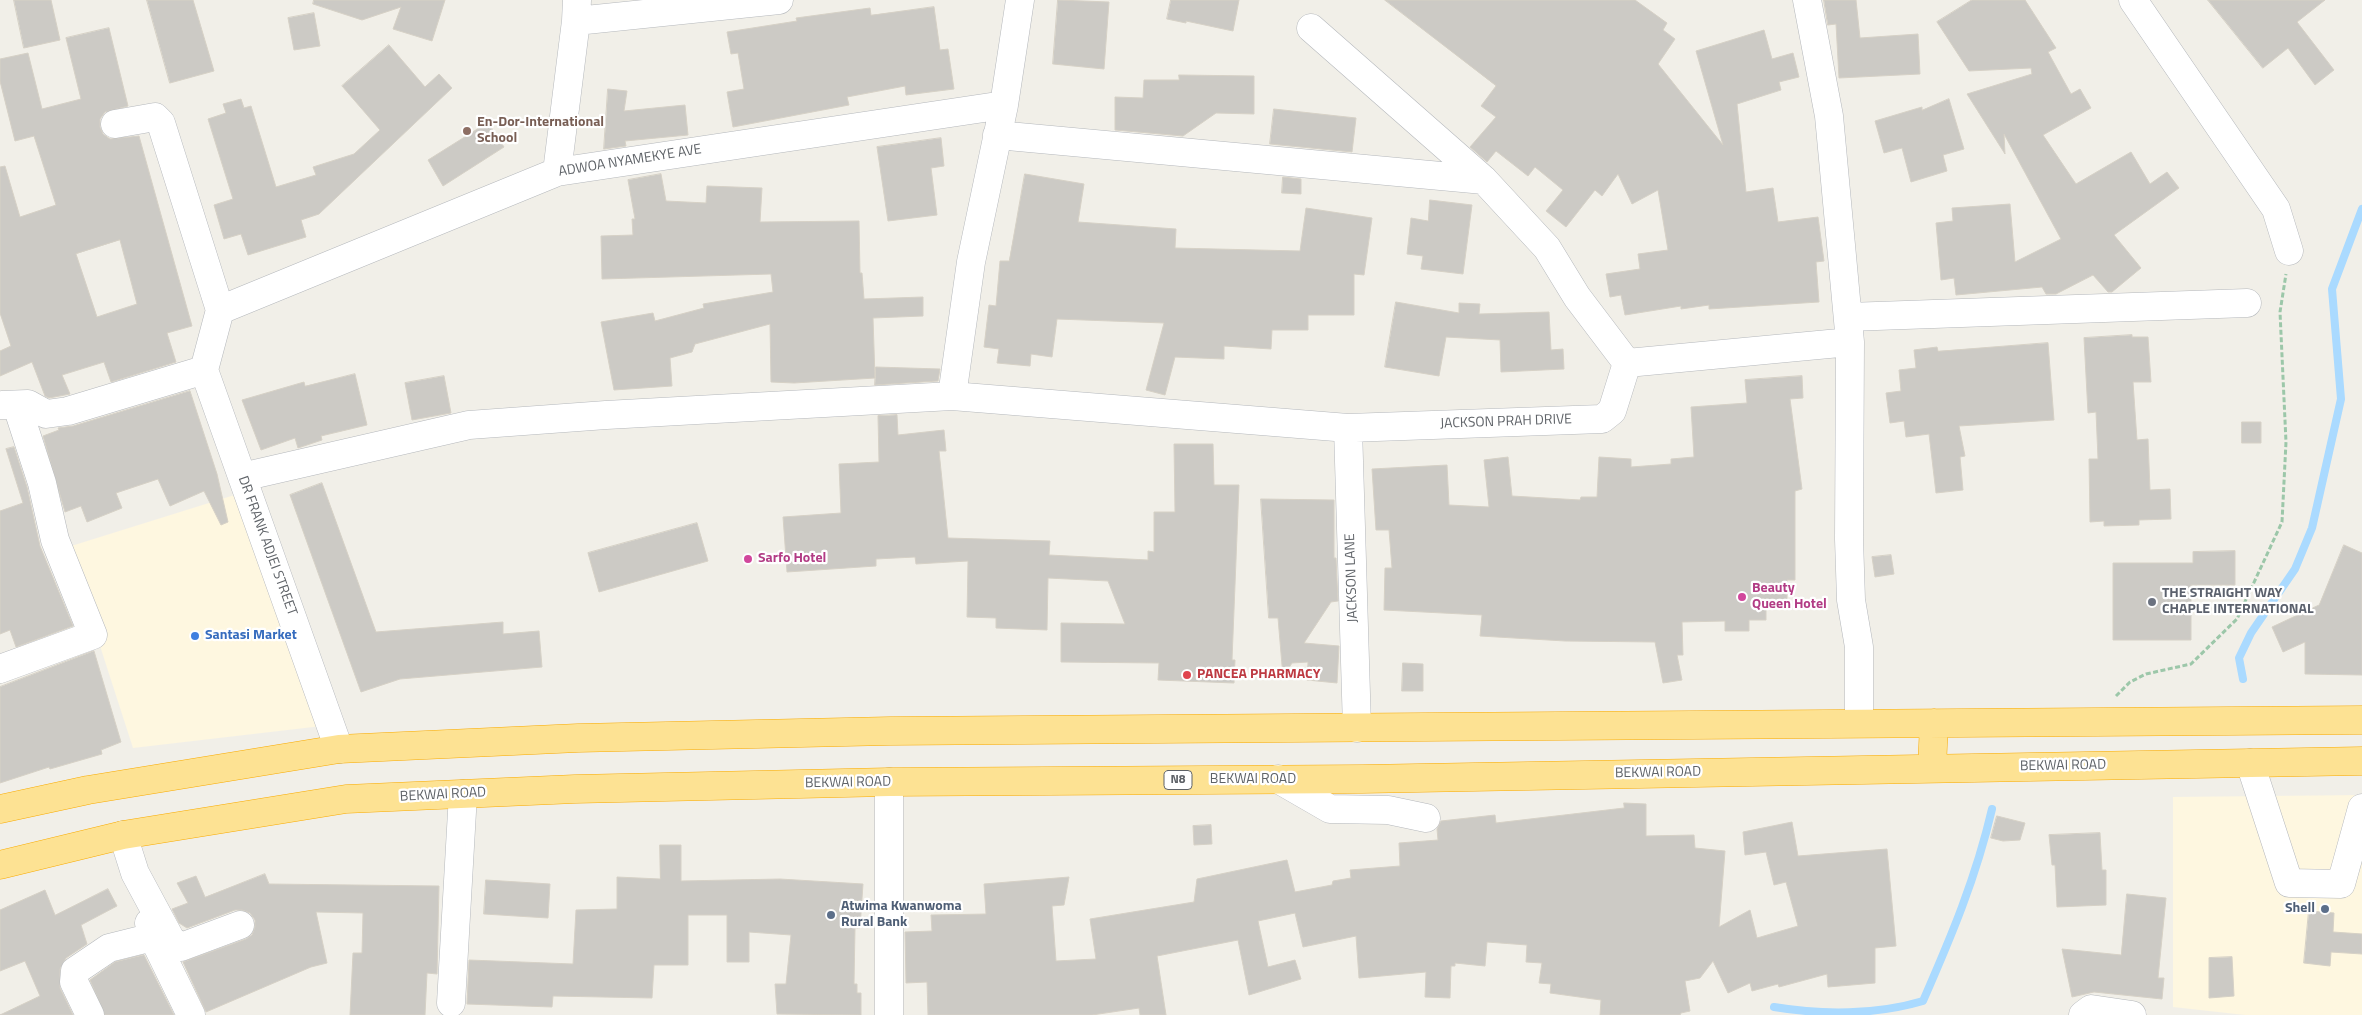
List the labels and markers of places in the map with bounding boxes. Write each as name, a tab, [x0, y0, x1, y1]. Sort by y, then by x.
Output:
place label: En-Dor-International School	[477, 115, 604, 148]
marker: En-Dor-International School	[461, 125, 473, 137]
place label: Sarfo Hotel	[758, 551, 826, 567]
marker: Sarfo Hotel	[742, 553, 754, 565]
place label: Beauty Queen Hotel	[1752, 581, 1827, 614]
place label: THE STRAIGHT WAY CHAPLE INTERNATIONAL	[2162, 586, 2314, 618]
marker: Beauty Queen Hotel	[1736, 591, 1748, 603]
marker: THE STRAIGHT WAY CHAPLE INTERNATIONAL	[2146, 596, 2158, 608]
place label: Santasi Market	[205, 628, 297, 644]
marker: Santasi Market	[189, 630, 201, 642]
place label: PANCEA PHARMACY	[1197, 667, 1321, 683]
marker: PANCEA PHARMACY	[1181, 669, 1193, 681]
place label: Atwima Kwanwoma Rural Bank	[841, 899, 962, 932]
place label: Shell	[2285, 901, 2315, 917]
marker: Shell	[2319, 903, 2331, 915]
marker: Atwima Kwanwoma Rural Bank	[825, 909, 837, 921]

